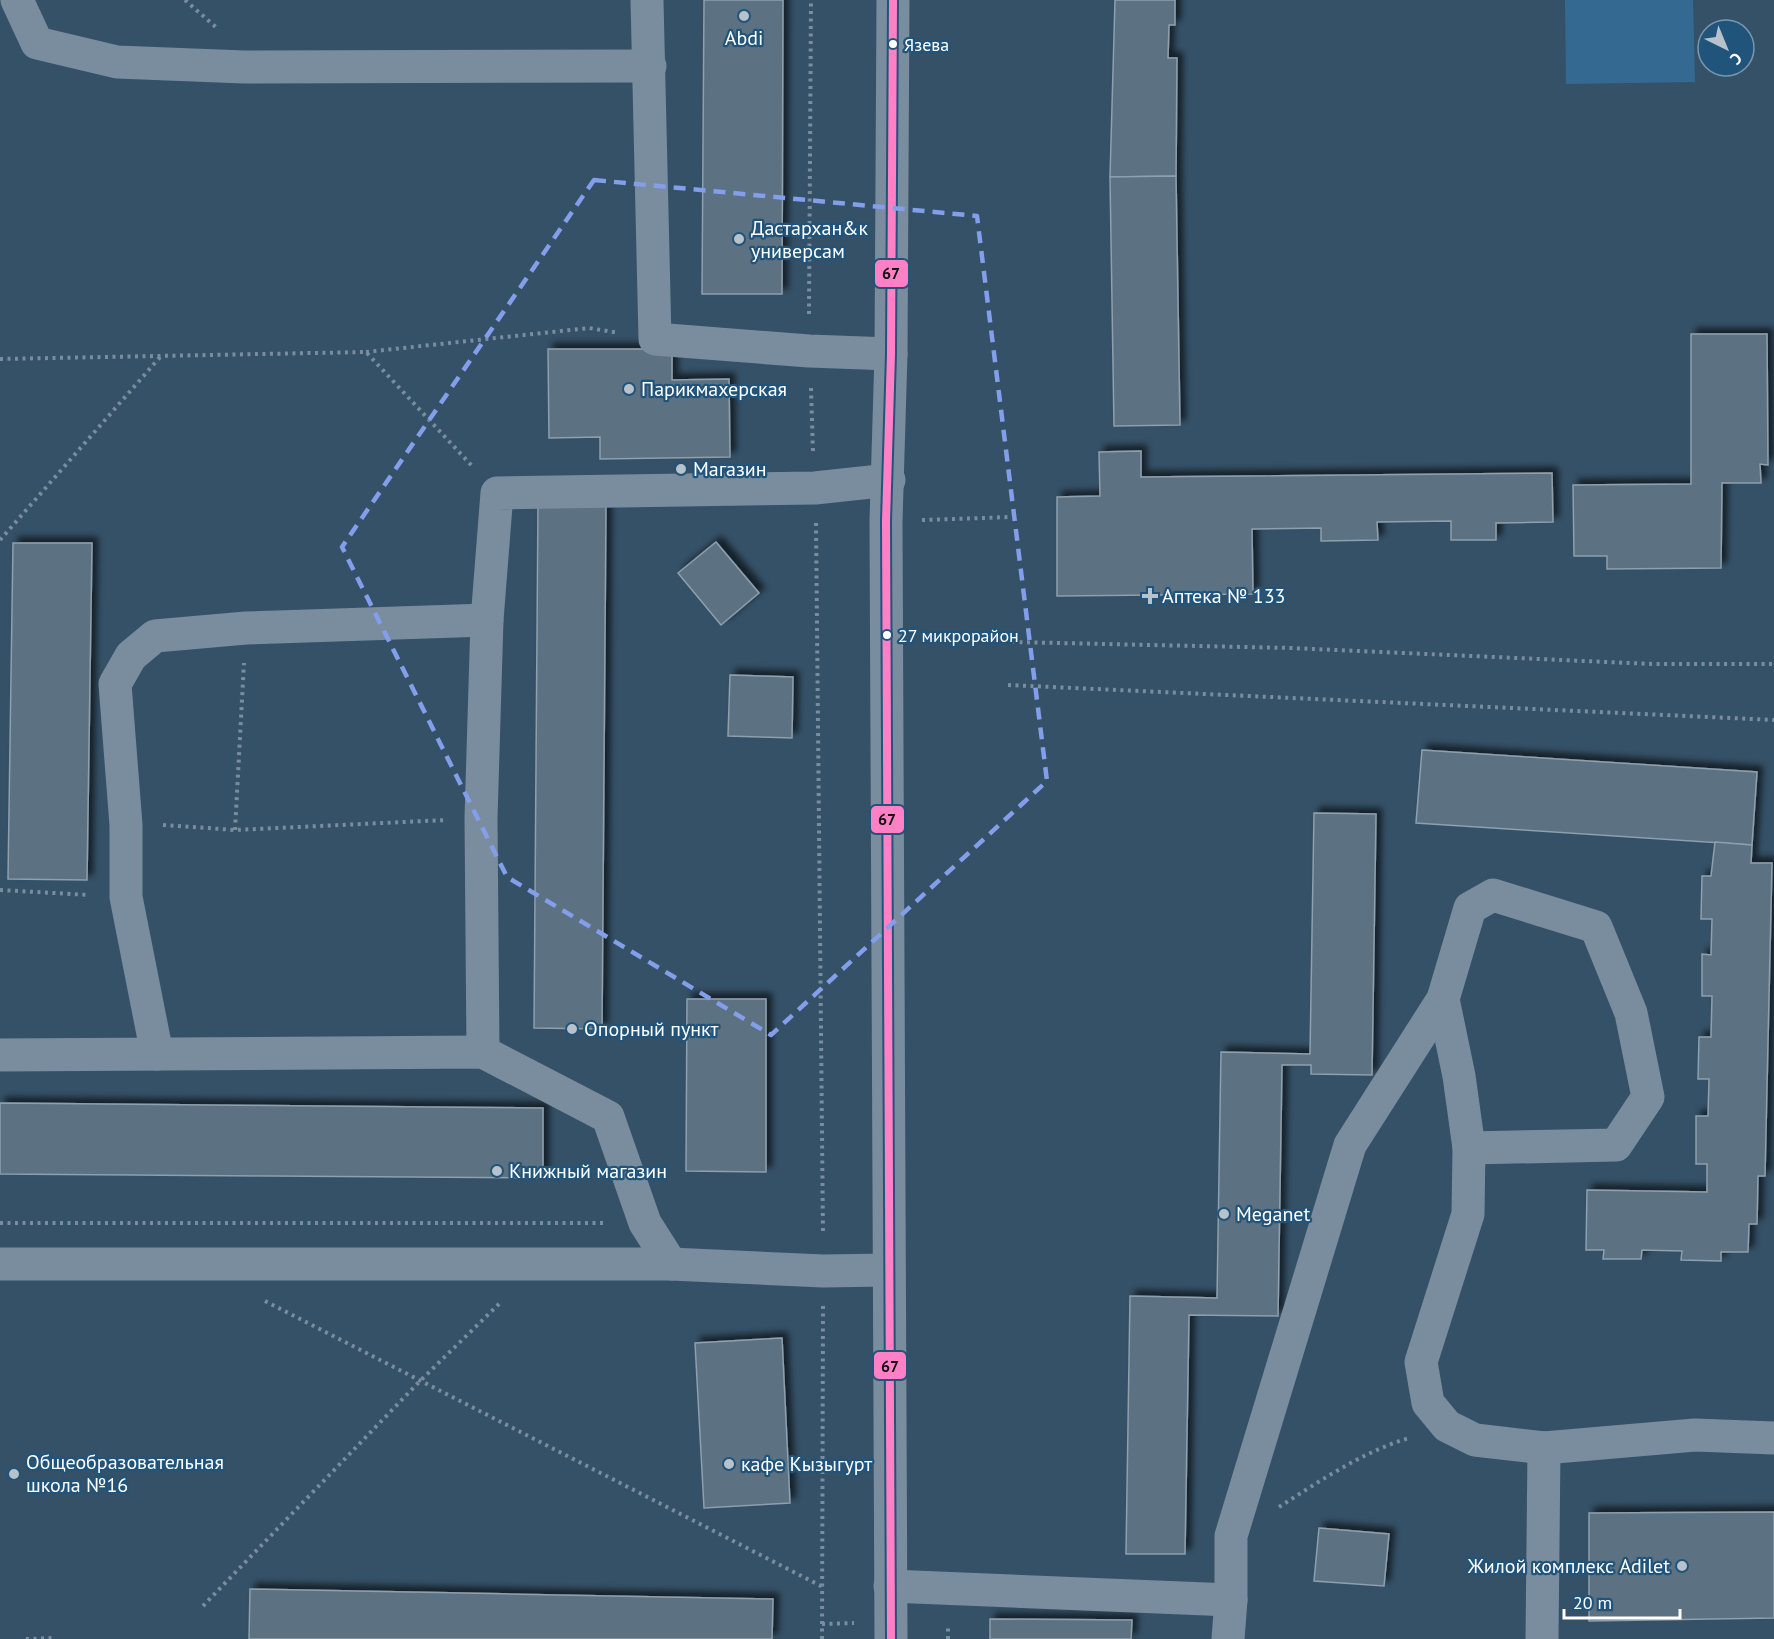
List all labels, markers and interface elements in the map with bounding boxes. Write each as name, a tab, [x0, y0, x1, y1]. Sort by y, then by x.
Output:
marker: Abdi	[737, 9, 751, 23]
north arrow	[1696, 18, 1756, 78]
place label: Abdi	[725, 25, 763, 51]
place label: Язева	[904, 33, 949, 56]
marker: Язева	[887, 38, 899, 50]
text: С	[1726, 49, 1746, 69]
place label: Дастархан&к универсам	[751, 215, 869, 264]
marker: Дастархан&к универсам	[732, 232, 746, 246]
line badge: 67	[874, 259, 909, 288]
text: 67	[882, 263, 900, 283]
place label: Парикмахерская	[641, 376, 787, 402]
marker: Парикмахерская	[622, 382, 636, 396]
place label: Магазин	[693, 456, 767, 482]
marker: Магазин	[674, 462, 688, 476]
place label: Аптека № 133	[1162, 583, 1286, 609]
marker: Аптека № 133	[1143, 589, 1157, 603]
place label: 27 микрорайон	[898, 624, 1019, 647]
marker: 27 микрорайон	[881, 629, 893, 641]
line badge: 67	[870, 805, 905, 834]
text: 67	[878, 809, 896, 829]
place label: Опорный пункт	[584, 1016, 719, 1042]
marker: Опорный пункт	[565, 1022, 579, 1036]
place label: Книжный магазин	[509, 1158, 667, 1184]
marker: Книжный магазин	[490, 1164, 504, 1178]
place label: Meganet	[1236, 1201, 1311, 1227]
marker: Meganet	[1217, 1207, 1231, 1221]
line badge: 67	[873, 1351, 907, 1380]
text: 67	[881, 1356, 899, 1376]
place label: Общеобразовательная школа №16	[26, 1449, 224, 1498]
place label: кафе Кызыгурт	[741, 1451, 872, 1477]
marker: кафе Кызыгурт	[722, 1457, 736, 1471]
marker: Общеобразовательная школа №16	[7, 1467, 21, 1481]
place label: Жилой комплекс Adilet	[1467, 1553, 1670, 1579]
marker: Жилой комплекс Adilet	[1675, 1559, 1689, 1573]
scale bar	[1564, 1582, 1680, 1620]
text: 20 m	[1573, 1591, 1612, 1614]

